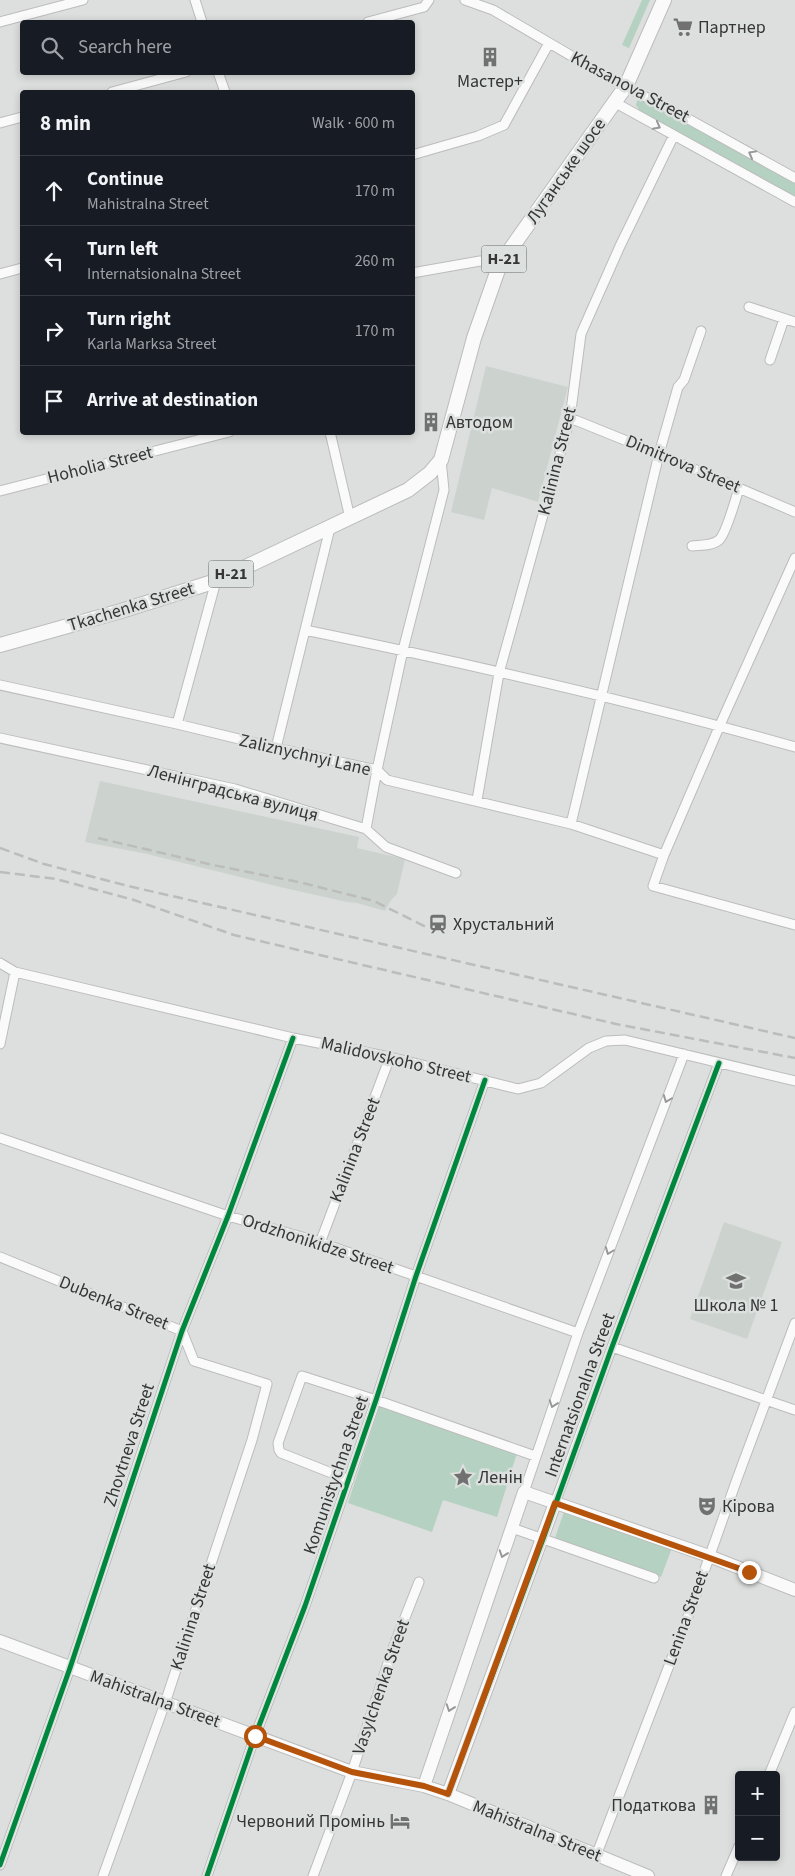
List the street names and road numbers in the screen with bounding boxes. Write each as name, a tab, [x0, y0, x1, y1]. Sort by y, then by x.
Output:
street label: Khasanova Street	[566, 45, 694, 129]
street label: Луганське шосе	[520, 113, 612, 229]
road number: Н-21	[482, 245, 526, 272]
street label: Kalinina Street	[532, 404, 582, 518]
street label: Dimitrova Street	[622, 429, 744, 499]
street label: Hoholia Street	[45, 440, 155, 490]
road number: Н-21	[208, 560, 254, 588]
street label: Tkachenka Street	[65, 576, 197, 638]
street label: Zaliznychnyi Lane	[237, 728, 373, 782]
street label: Ленінградська вулиця	[145, 758, 321, 828]
street label: Malidovskoho Street	[318, 1031, 474, 1089]
street label: Kalinina Street	[324, 1094, 386, 1206]
street label: Ordzhonikidze Street	[239, 1208, 397, 1280]
street label: Dubenka Street	[55, 1270, 173, 1336]
street label: Internatsionalna Street	[539, 1309, 621, 1481]
street label: Zhovtneva Street	[97, 1380, 161, 1510]
street label: Komunistychna Street	[297, 1392, 375, 1558]
street label: Kalinina Street	[164, 1561, 222, 1673]
street label: Lenina Street	[657, 1567, 715, 1669]
street label: Vasylchenka Street	[346, 1616, 416, 1758]
street label: Mahistralna Street	[86, 1664, 224, 1734]
street label: Mahistralna Street	[469, 1794, 605, 1868]

